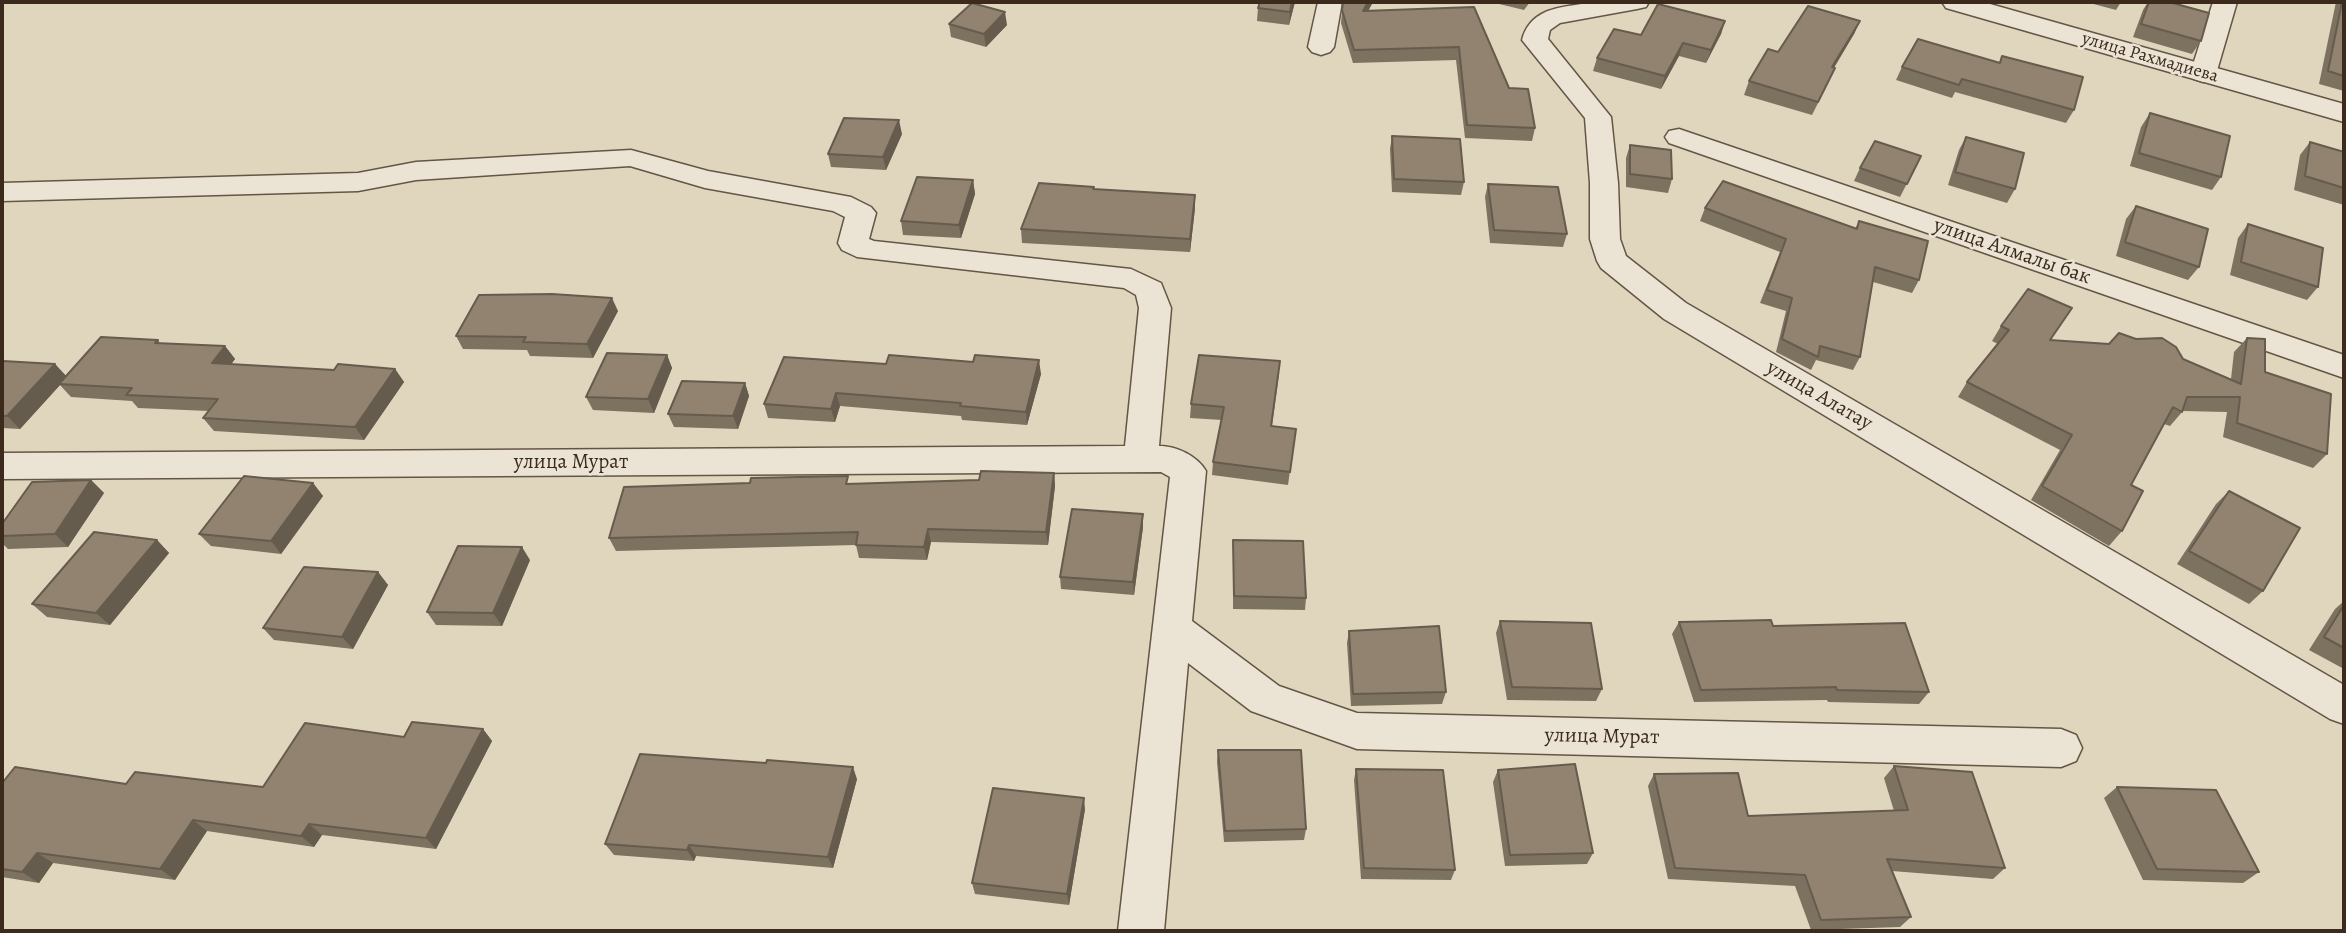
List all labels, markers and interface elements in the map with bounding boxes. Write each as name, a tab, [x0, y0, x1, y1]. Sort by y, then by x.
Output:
street label: улица Рахмадиева	[2079, 28, 2221, 88]
street label: улица Алмалы бак	[1930, 213, 2094, 291]
street label: улица Алатау	[1761, 356, 1877, 436]
street label: улица Мурат	[514, 450, 628, 476]
street label: улица Мурат	[1544, 723, 1660, 751]

